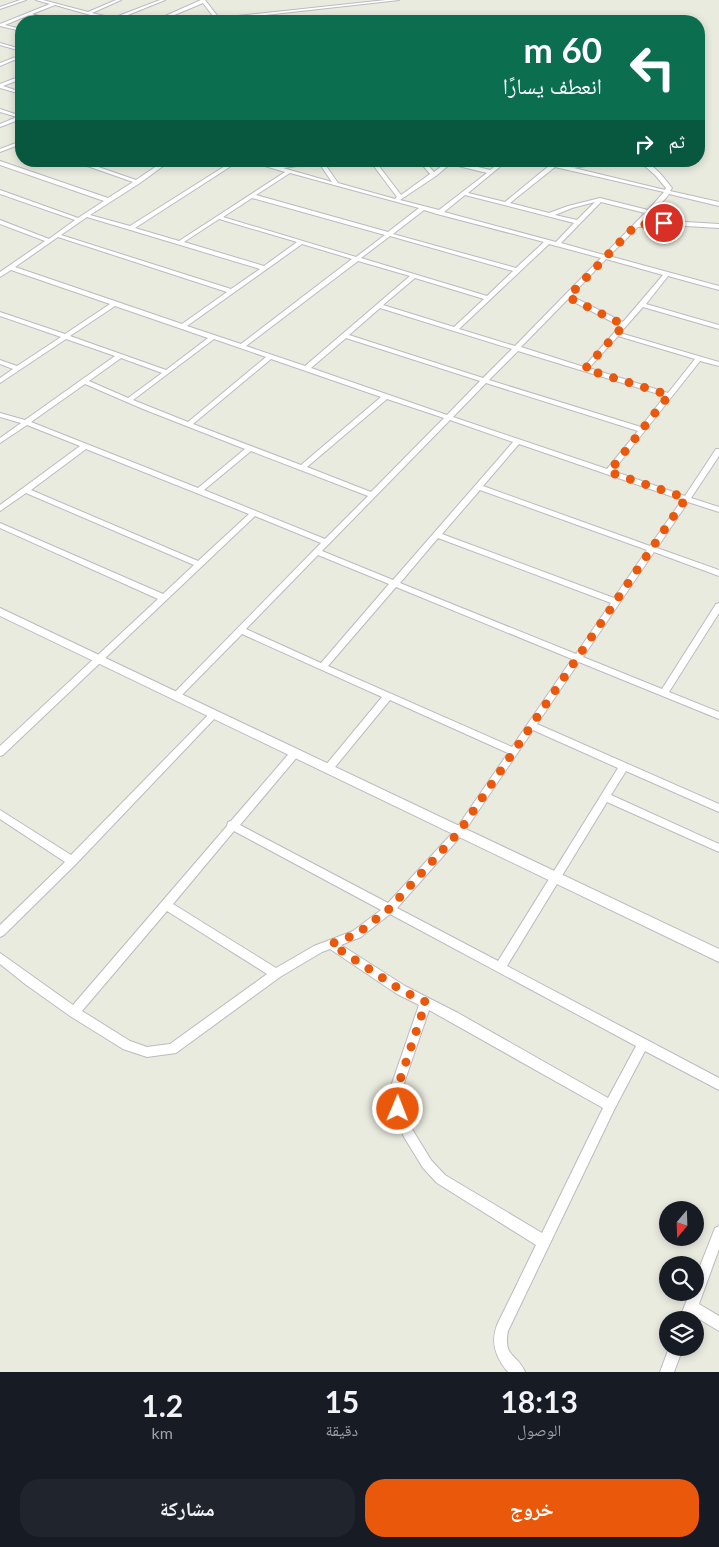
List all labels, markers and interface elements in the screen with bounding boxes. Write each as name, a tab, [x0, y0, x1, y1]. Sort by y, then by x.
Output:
text: 60 m	[524, 28, 602, 70]
icon: left	[620, 35, 685, 100]
text: انعطف يسارًا	[503, 72, 602, 99]
text: ثم	[668, 129, 685, 152]
icon: right	[630, 130, 658, 158]
pin	[643, 202, 685, 244]
icon: arrive	[650, 209, 678, 237]
position arrow	[371, 1082, 423, 1134]
north arrow	[659, 1201, 704, 1246]
map controls	[659, 1201, 704, 1356]
button: search	[659, 1256, 704, 1301]
button: layers	[659, 1311, 704, 1356]
text: 15	[324, 1383, 359, 1419]
text: 18:13	[500, 1383, 578, 1419]
text: 1.2	[141, 1387, 183, 1423]
text: دقيقة	[326, 1420, 358, 1439]
text: الوصول	[517, 1420, 561, 1439]
text: km	[152, 1423, 173, 1442]
button: مشاركة	[20, 1479, 355, 1537]
button: خروج	[365, 1479, 699, 1537]

